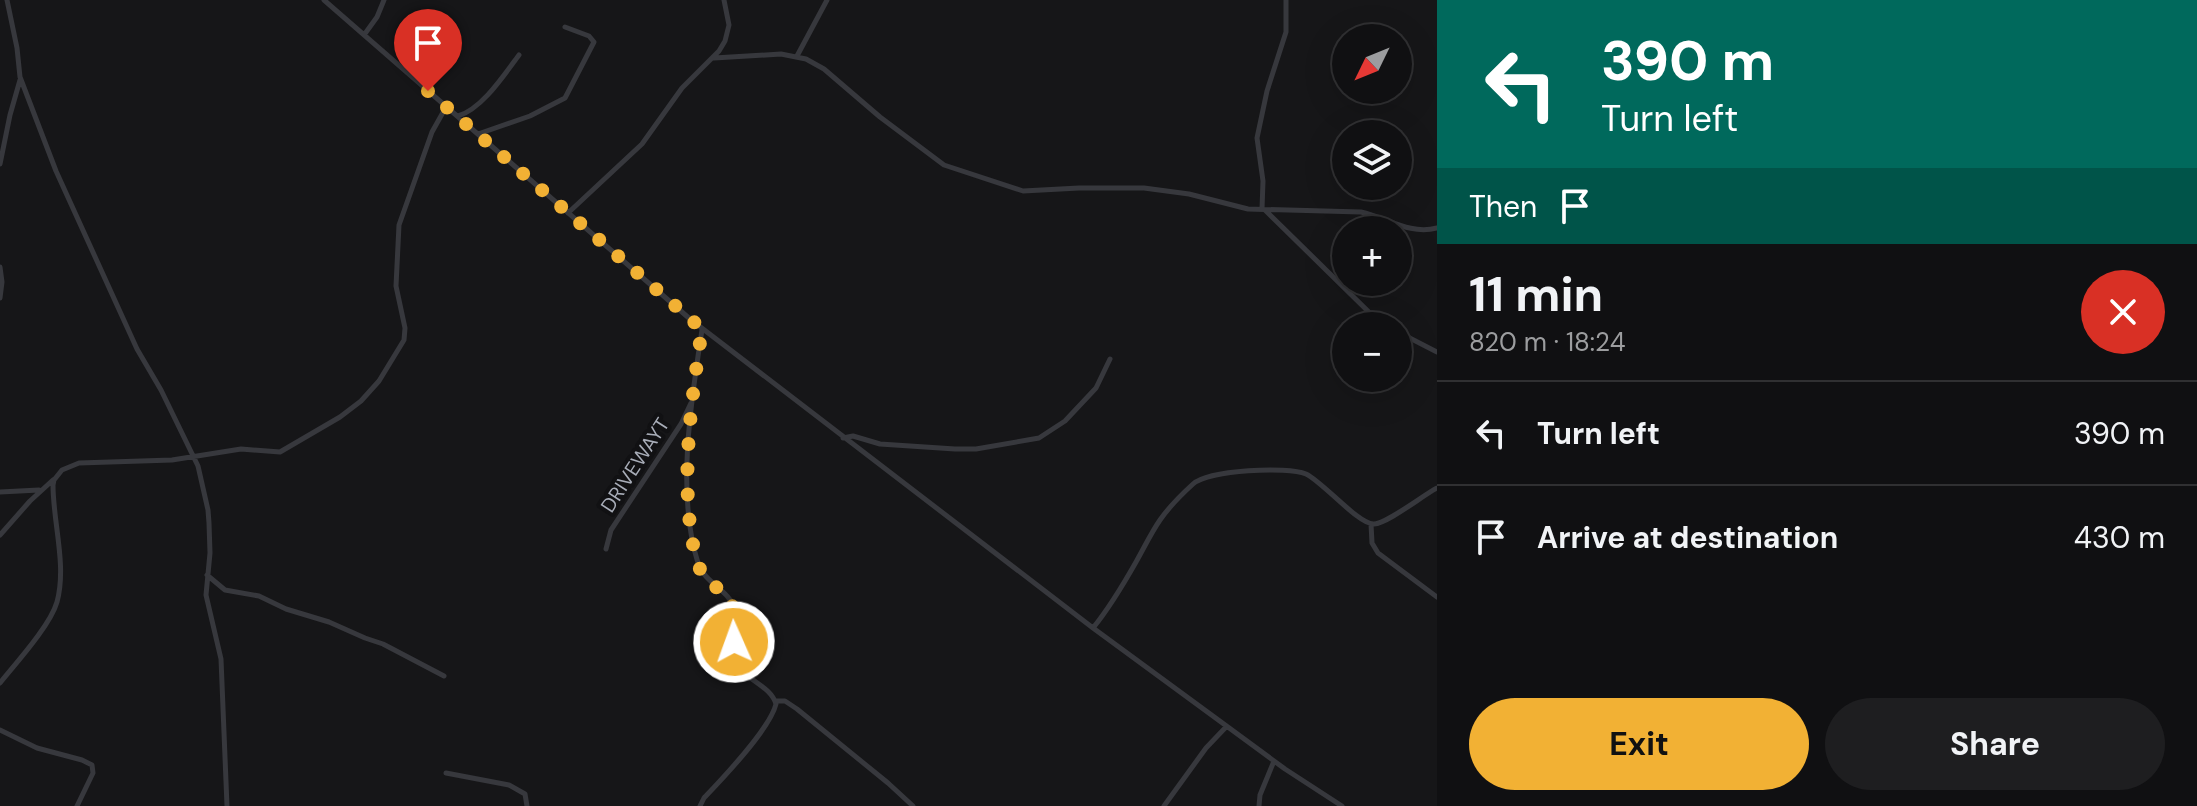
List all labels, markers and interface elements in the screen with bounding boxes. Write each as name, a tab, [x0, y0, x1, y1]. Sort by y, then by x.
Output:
pin	[394, 9, 462, 91]
icon: arrive	[406, 21, 450, 65]
north arrow	[1332, 24, 1412, 104]
map controls	[1332, 24, 1412, 392]
text: 390 m	[1601, 24, 1774, 97]
icon: left	[1469, 32, 1573, 136]
text: Turn left	[1601, 95, 1738, 142]
button: layers	[1332, 120, 1412, 200]
icon: arrive	[1553, 184, 1597, 228]
text: Then	[1469, 187, 1537, 226]
button: +	[1332, 216, 1412, 296]
text: 11 min	[1469, 263, 1603, 326]
button: close	[2081, 270, 2165, 354]
button: −	[1332, 312, 1412, 392]
text: 820 m · 18:24	[1469, 325, 1625, 359]
icon: left	[1469, 411, 1513, 455]
street label: DRIVEWAYT	[595, 413, 675, 517]
text: Turn left	[1537, 414, 1660, 453]
text: 390 m	[2074, 414, 2165, 453]
icon: arrive	[1469, 515, 1513, 559]
text: Arrive at destination	[1537, 518, 1838, 557]
text: 430 m	[2074, 518, 2165, 557]
position arrow	[692, 600, 776, 684]
button: Exit	[1469, 698, 1809, 790]
button: Share	[1825, 698, 2165, 790]

